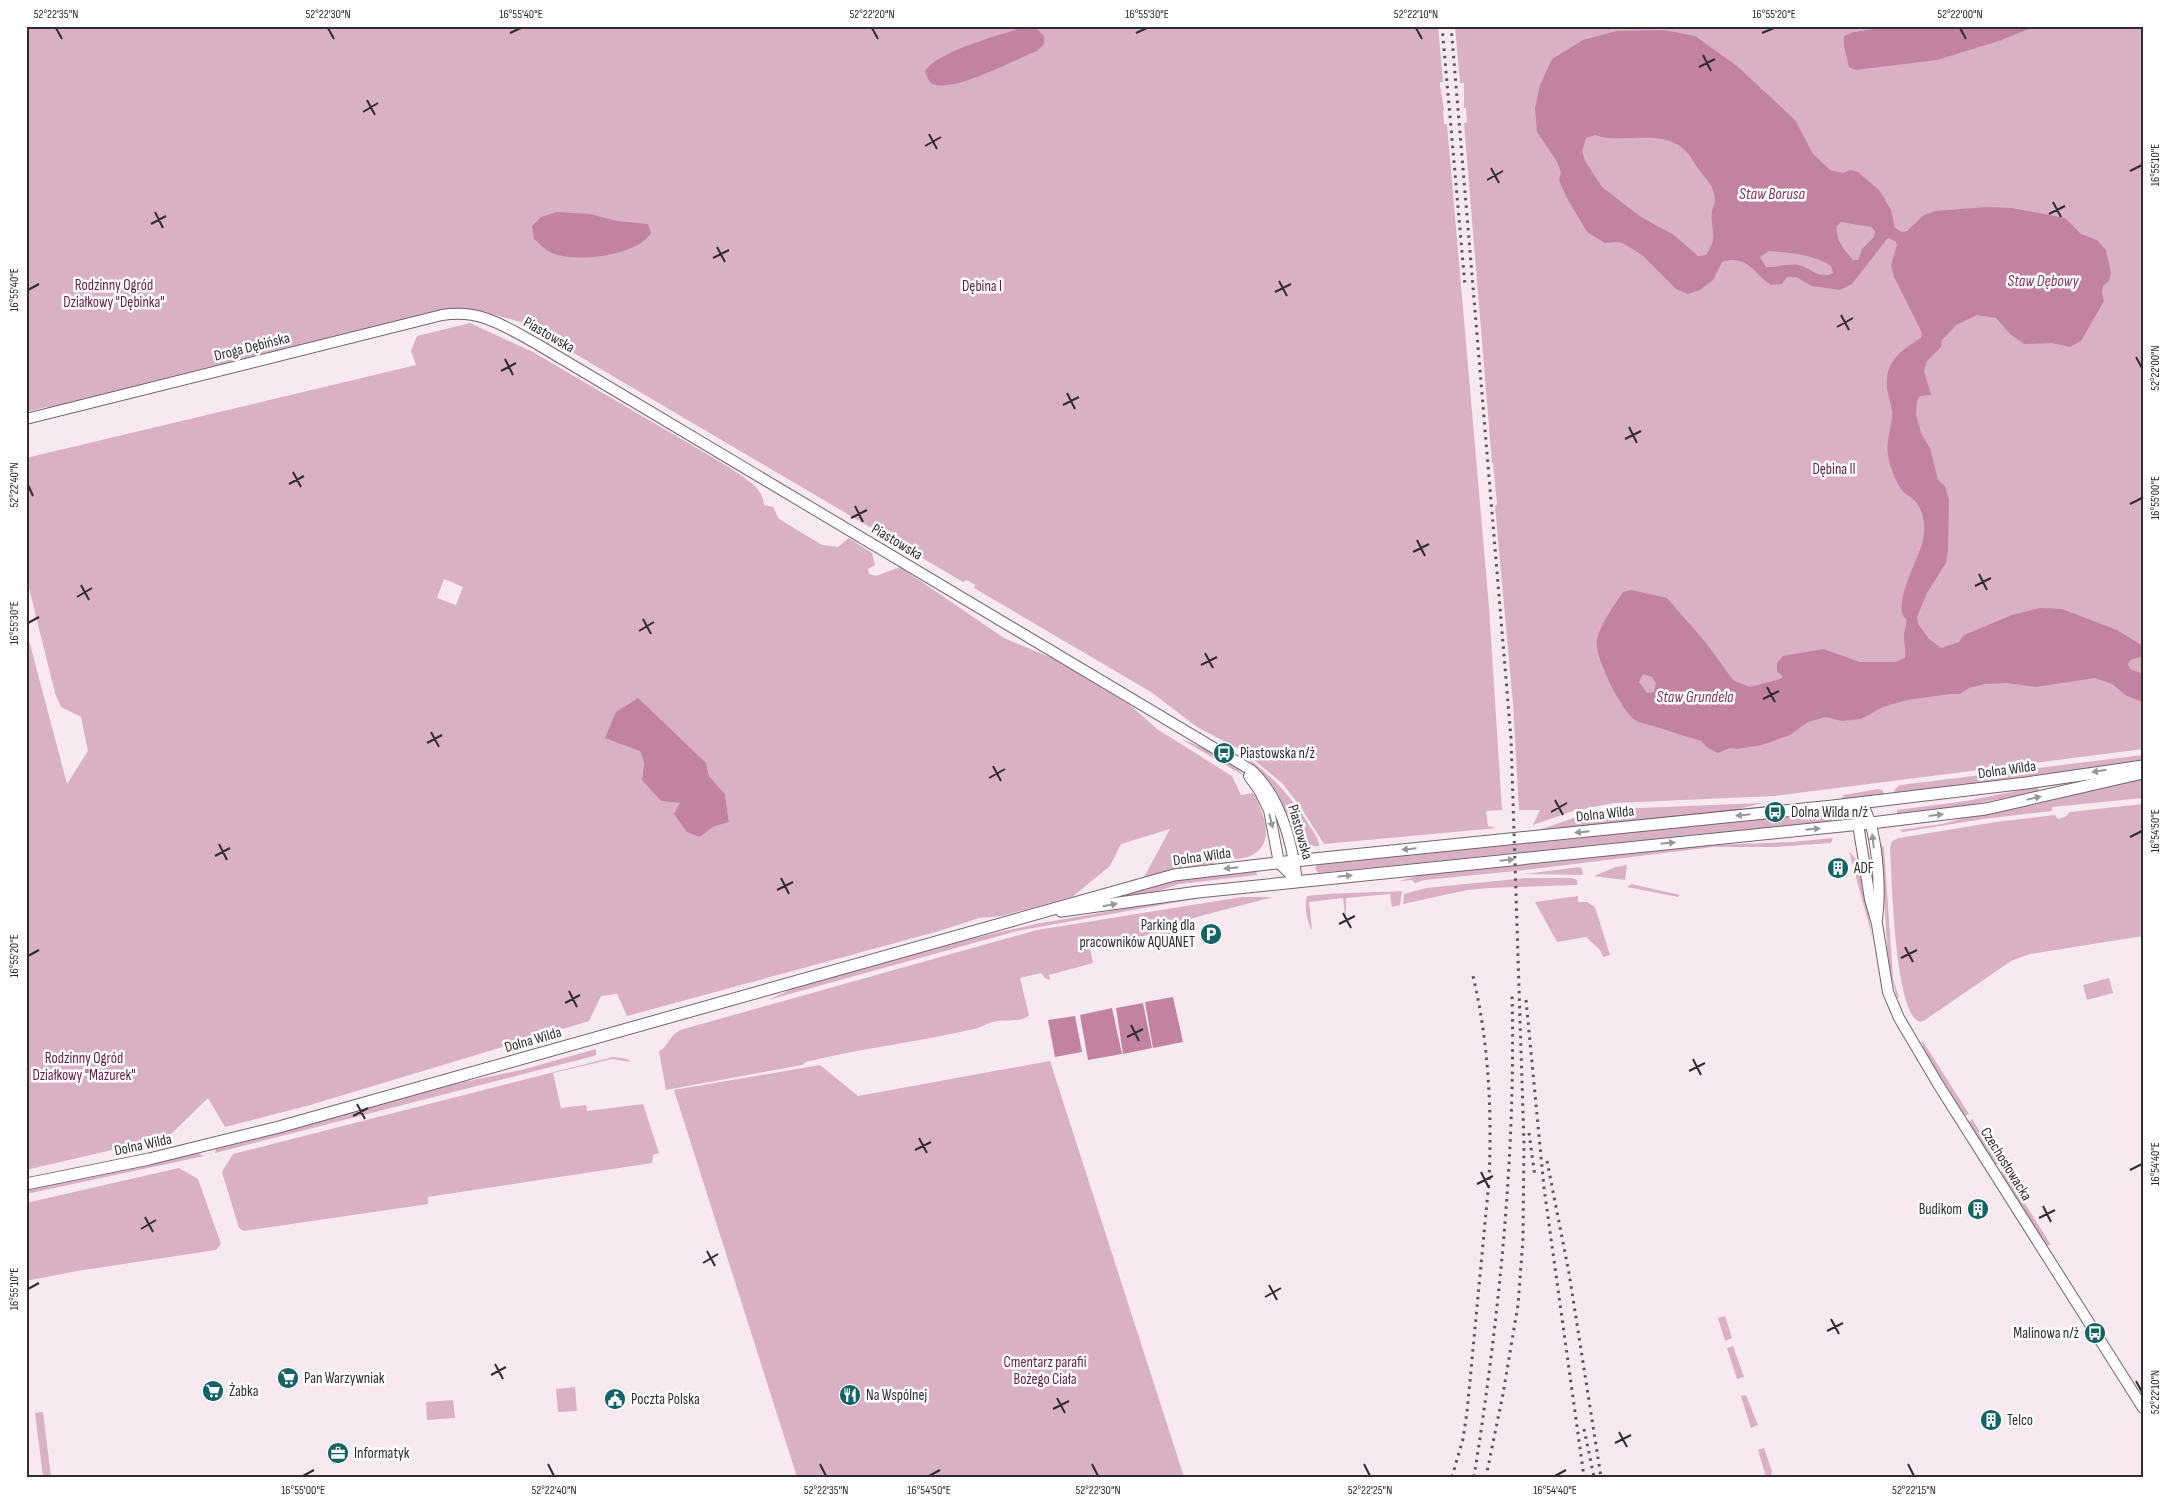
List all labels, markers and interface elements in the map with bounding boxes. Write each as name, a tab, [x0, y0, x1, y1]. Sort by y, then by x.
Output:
text: 52°22'35"N	[34, 7, 78, 22]
text: 52°22'30"N	[305, 7, 351, 22]
text: 16°55'40"E	[499, 7, 543, 22]
text: 52°22'20"N	[849, 7, 895, 22]
text: 16°55'30"E	[1125, 7, 1169, 22]
text: 52°22'10"N	[1394, 7, 1438, 22]
text: 16°55'20"E	[1752, 7, 1796, 22]
text: 52°22'00"N	[1937, 7, 1983, 22]
text: 16°55'10"E	[2148, 144, 2163, 186]
water label: Staw Borusa	[1739, 185, 1805, 204]
text: 16°55'40"E	[7, 268, 22, 312]
water label: Staw Dębowy	[2007, 272, 2079, 291]
park label: Rodzinny Ogród Działkowy "Dębinka"	[63, 276, 165, 312]
park label: Dębina I	[962, 277, 1002, 296]
street label: Piastowska	[520, 313, 578, 357]
street label: Droga Dębińska	[212, 328, 292, 366]
text: 52°22'00"N	[2148, 345, 2163, 391]
park label: Dębina II	[1812, 460, 1856, 479]
text: 52°22'40"N	[7, 462, 22, 508]
text: 16°55'00"E	[2148, 476, 2163, 520]
street label: Piastowska	[868, 519, 926, 565]
text: 16°55'30"E	[7, 601, 22, 645]
water label: Staw Grundela	[1656, 688, 1734, 707]
bus stop icon: Piastowska n/ż	[1212, 741, 1236, 765]
place label: Piastowska n/ż	[1240, 744, 1315, 763]
street label: Dolna Wilda	[1977, 757, 2037, 783]
one-way arrow	[2091, 768, 2107, 776]
one-way arrow	[2026, 794, 2041, 802]
bus stop icon: Dolna Wilda n/ż	[1763, 800, 1787, 824]
street label: Dolna Wilda	[1575, 801, 1635, 826]
street label: Piastowska	[1283, 802, 1317, 862]
place label: Dolna Wilda n/ż	[1791, 803, 1869, 822]
text: 16°54'50"E	[2148, 809, 2163, 853]
one-way arrow	[1735, 811, 1751, 819]
one-way arrow	[1928, 811, 1944, 819]
one-way arrow	[1267, 813, 1275, 828]
one-way arrow	[1805, 824, 1821, 832]
one-way arrow	[1573, 828, 1589, 836]
one-way arrow	[1869, 832, 1877, 848]
one-way arrow	[1661, 839, 1677, 847]
street label: Dolna Wilda	[1172, 844, 1232, 870]
one-way arrow	[1400, 845, 1416, 853]
one-way arrow	[1499, 856, 1515, 864]
building icon: ADF	[1826, 856, 1850, 880]
place label: ADF	[1853, 859, 1874, 878]
one-way arrow	[1223, 864, 1239, 872]
one-way arrow	[1337, 872, 1353, 880]
one-way arrow	[1103, 900, 1119, 908]
place label: Parking dla pracowników AQUANET	[1079, 916, 1195, 952]
parking icon: Parking dla pracowników AQUANET	[1199, 922, 1223, 946]
text: 16°55'20"E	[7, 934, 22, 978]
street label: Dolna Wilda	[502, 1023, 564, 1057]
park label: Rodzinny Ogród Działkowy "Mazurek"	[32, 1049, 136, 1085]
street label: Czechosłowacka	[1976, 1124, 2036, 1204]
street label: Dolna Wilda	[112, 1130, 174, 1160]
text: 16°54'40"E	[2148, 1142, 2163, 1186]
building icon: Budikom	[1966, 1197, 1990, 1221]
place label: Budikom	[1919, 1200, 1962, 1219]
text: 16°55'10"E	[7, 1268, 22, 1310]
bus stop icon: Malinowa n/ż	[2083, 1321, 2107, 1345]
place label: Malinowa n/ż	[2013, 1324, 2080, 1343]
park label: Cmentarz parafii Bożego Ciała	[1004, 1353, 1087, 1389]
supermarket icon: Pan Warzywniak	[276, 1366, 300, 1390]
place label: Pan Warzywniak	[304, 1369, 385, 1388]
text: 52°22'10"N	[2148, 1370, 2163, 1414]
supermarket icon: Żabka	[201, 1379, 225, 1403]
place label: Żabka	[229, 1382, 259, 1401]
restaurant icon: Na Wspólnej	[838, 1383, 862, 1407]
place label: Na Wspólnej	[866, 1386, 927, 1405]
public building icon: Poczta Polska	[603, 1387, 627, 1411]
place label: Poczta Polska	[631, 1390, 700, 1409]
building icon: Telco	[1979, 1408, 2003, 1432]
place label: Telco	[2007, 1411, 2033, 1430]
office icon: Informatyk	[326, 1441, 350, 1465]
place label: Informatyk	[354, 1444, 410, 1463]
text: 16°55'00"E	[281, 1483, 325, 1498]
text: 52°22'40"N	[531, 1483, 577, 1498]
text: 52°22'35"N	[804, 1483, 848, 1498]
text: 16°54'50"E	[907, 1483, 951, 1498]
text: 52°22'30"N	[1075, 1483, 1121, 1498]
text: 52°22'25"N	[1348, 1483, 1392, 1498]
text: 16°54'40"E	[1533, 1483, 1577, 1498]
text: 52°22'15"N	[1892, 1483, 1936, 1498]

